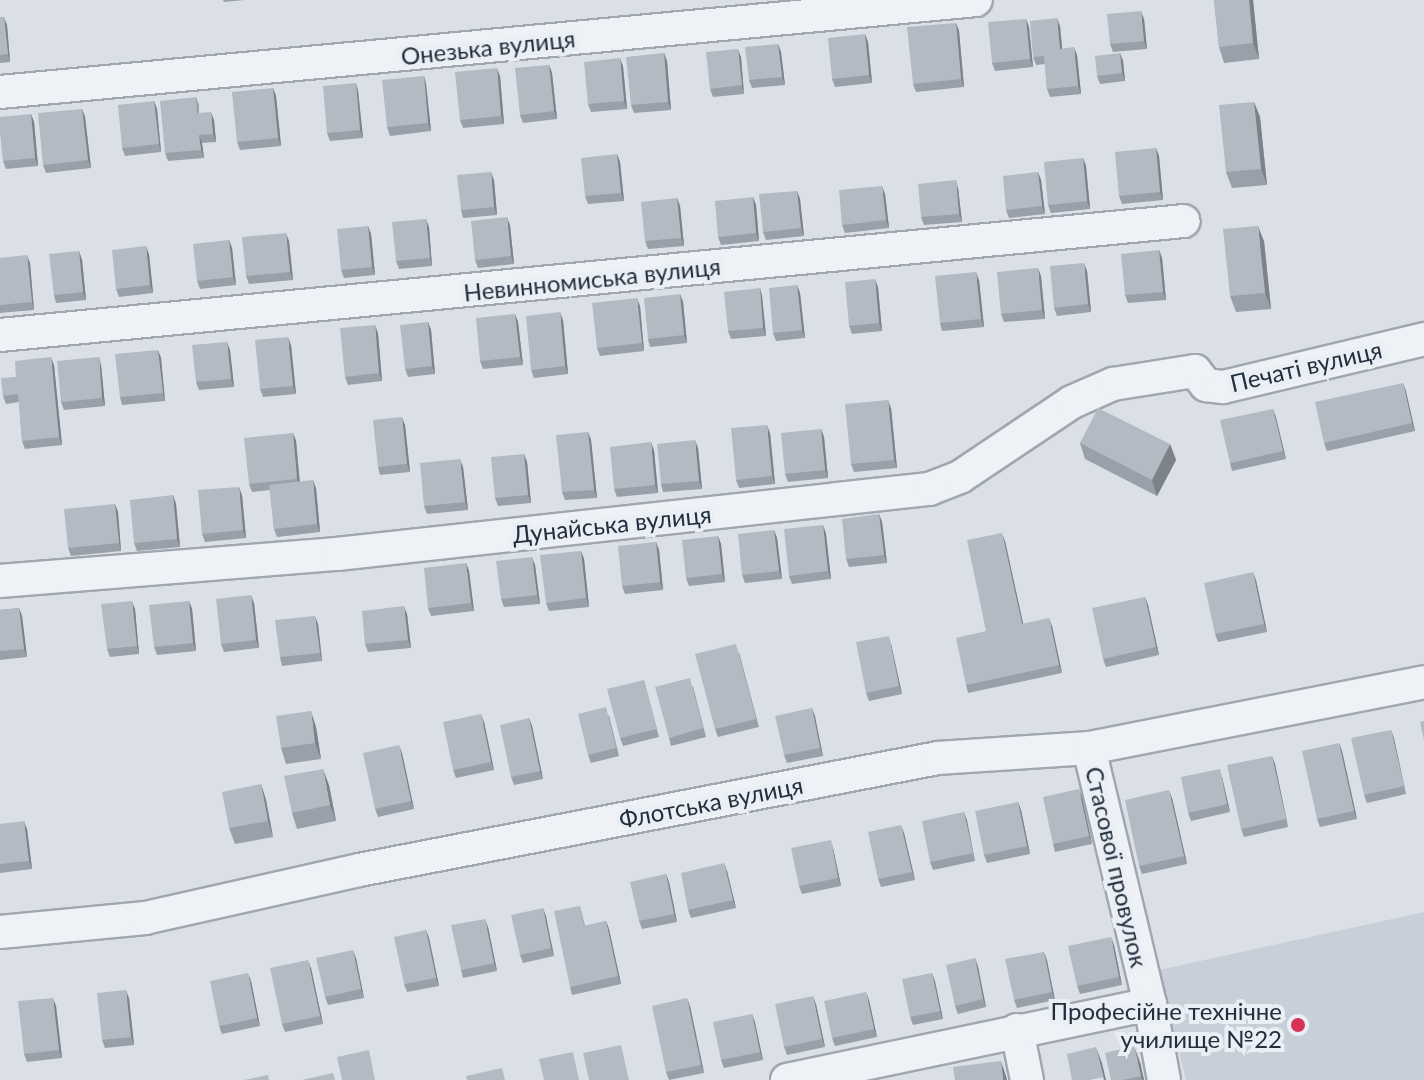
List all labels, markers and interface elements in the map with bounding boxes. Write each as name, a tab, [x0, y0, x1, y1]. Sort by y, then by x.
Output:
street label: Онезька вулиця	[399, 24, 577, 70]
street label: Невинномиська вулиця	[462, 251, 722, 307]
street label: Печаті вулиця	[1227, 335, 1385, 397]
street label: Дунайська вулиця	[511, 499, 713, 549]
street label: Стасової провулок	[1080, 764, 1154, 970]
street label: Флотська вулиця	[617, 770, 805, 834]
place label: Професійне технічне училище №22	[1051, 997, 1282, 1053]
marker: Професійне технічне училище №22	[1289, 1016, 1307, 1034]

